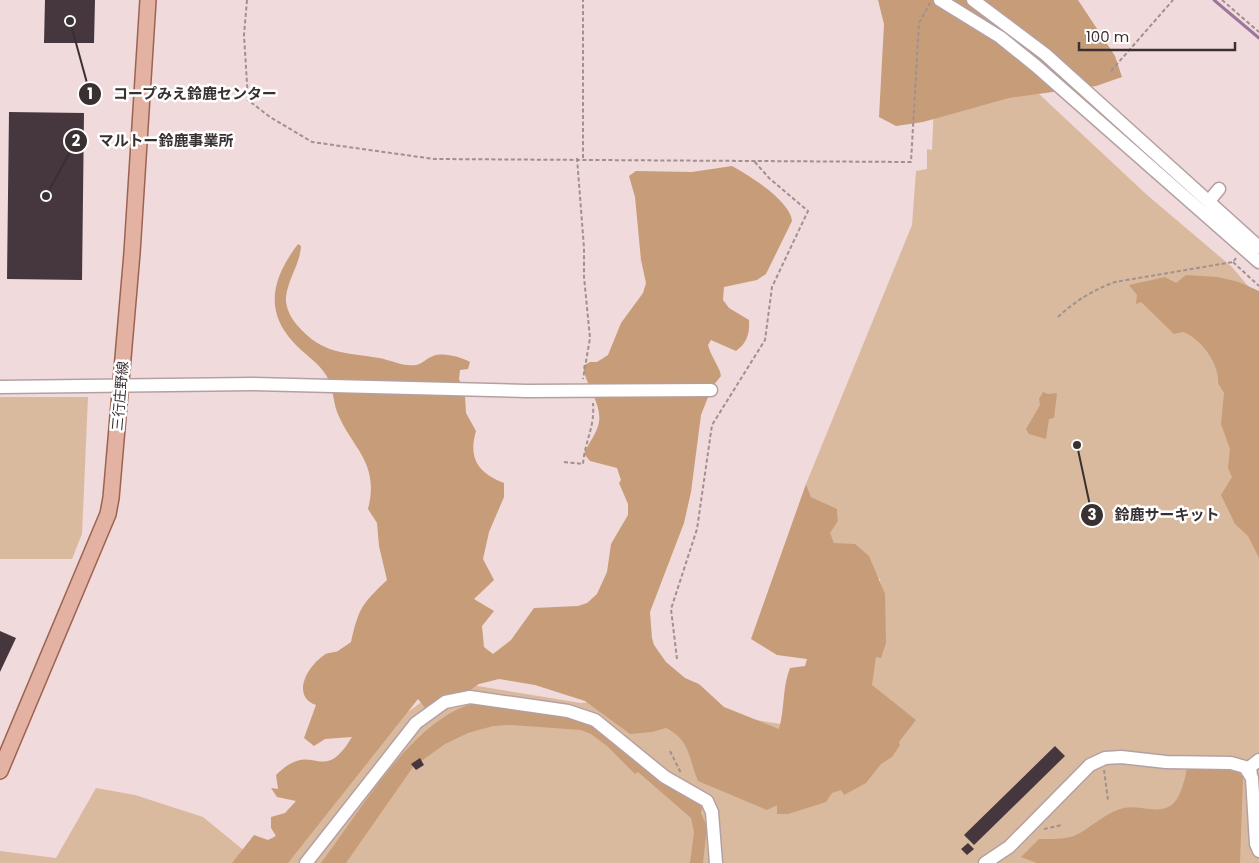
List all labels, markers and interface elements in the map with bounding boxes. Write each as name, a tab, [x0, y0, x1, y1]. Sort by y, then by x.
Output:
scale bar	[1079, 20, 1235, 52]
text: 100 m	[1086, 26, 1129, 47]
callout: コープみえ鈴鹿センター	[77, 79, 287, 109]
text: 1	[87, 83, 93, 104]
text: コープみえ鈴鹿センター	[113, 83, 277, 104]
callout: マルトー鈴鹿事業所	[64, 126, 244, 156]
text: 2	[72, 130, 81, 151]
text: マルトー鈴鹿事業所	[98, 130, 234, 151]
street label: 三行庄野線	[107, 360, 133, 432]
callout: 鈴鹿サーキット	[1080, 500, 1230, 530]
text: 3	[1087, 504, 1097, 525]
text: 鈴鹿サーキット	[1114, 504, 1220, 525]

